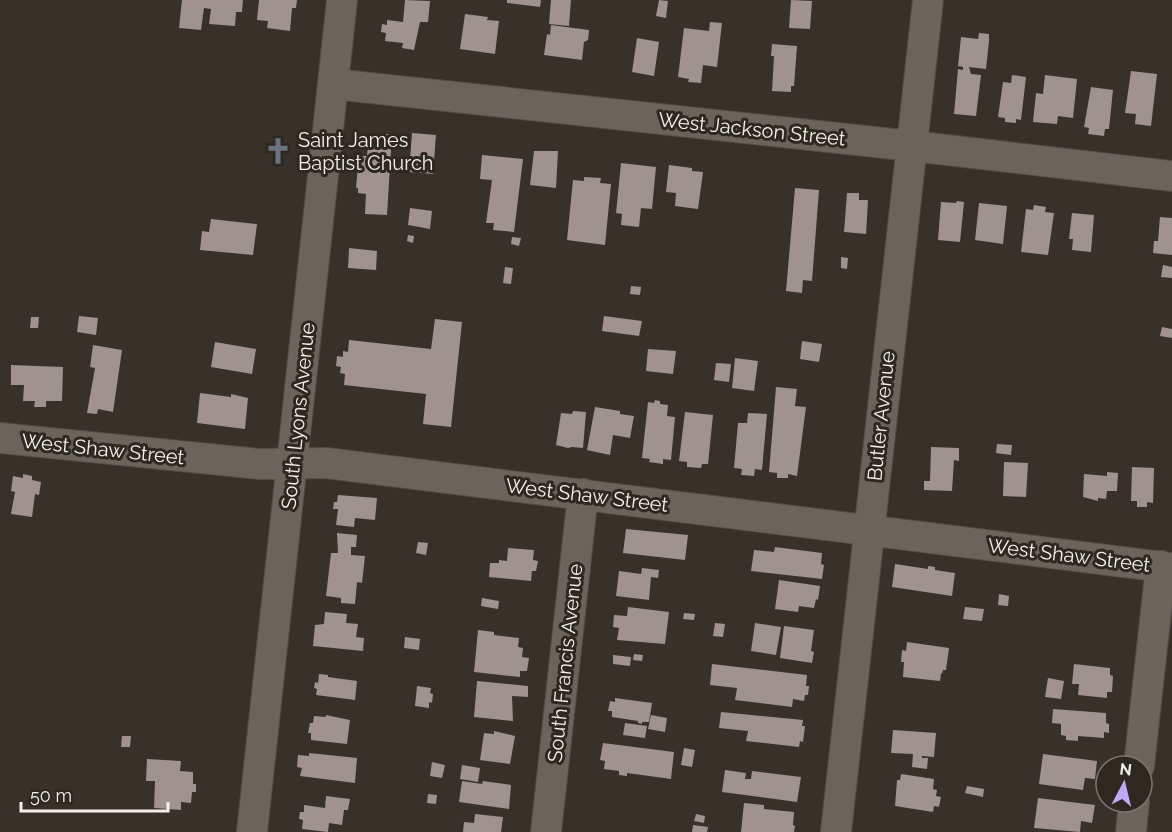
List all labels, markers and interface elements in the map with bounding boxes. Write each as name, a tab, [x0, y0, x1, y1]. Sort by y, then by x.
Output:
street label: West Jackson Street	[657, 107, 847, 151]
place label: Saint James Baptist Church	[298, 128, 434, 175]
church icon: Saint James Baptist Church	[263, 136, 293, 166]
street label: South Lyons Avenue	[276, 321, 320, 511]
street label: Butler Avenue	[862, 350, 900, 482]
street label: West Shaw Street	[20, 429, 186, 470]
street label: West Shaw Street	[504, 473, 670, 517]
street label: West Shaw Street	[986, 533, 1152, 577]
street label: South Francis Avenue	[543, 562, 587, 764]
north arrow	[1094, 754, 1154, 814]
text: N	[1119, 759, 1133, 780]
scale bar	[21, 775, 168, 813]
text: 50 m	[30, 785, 72, 806]

